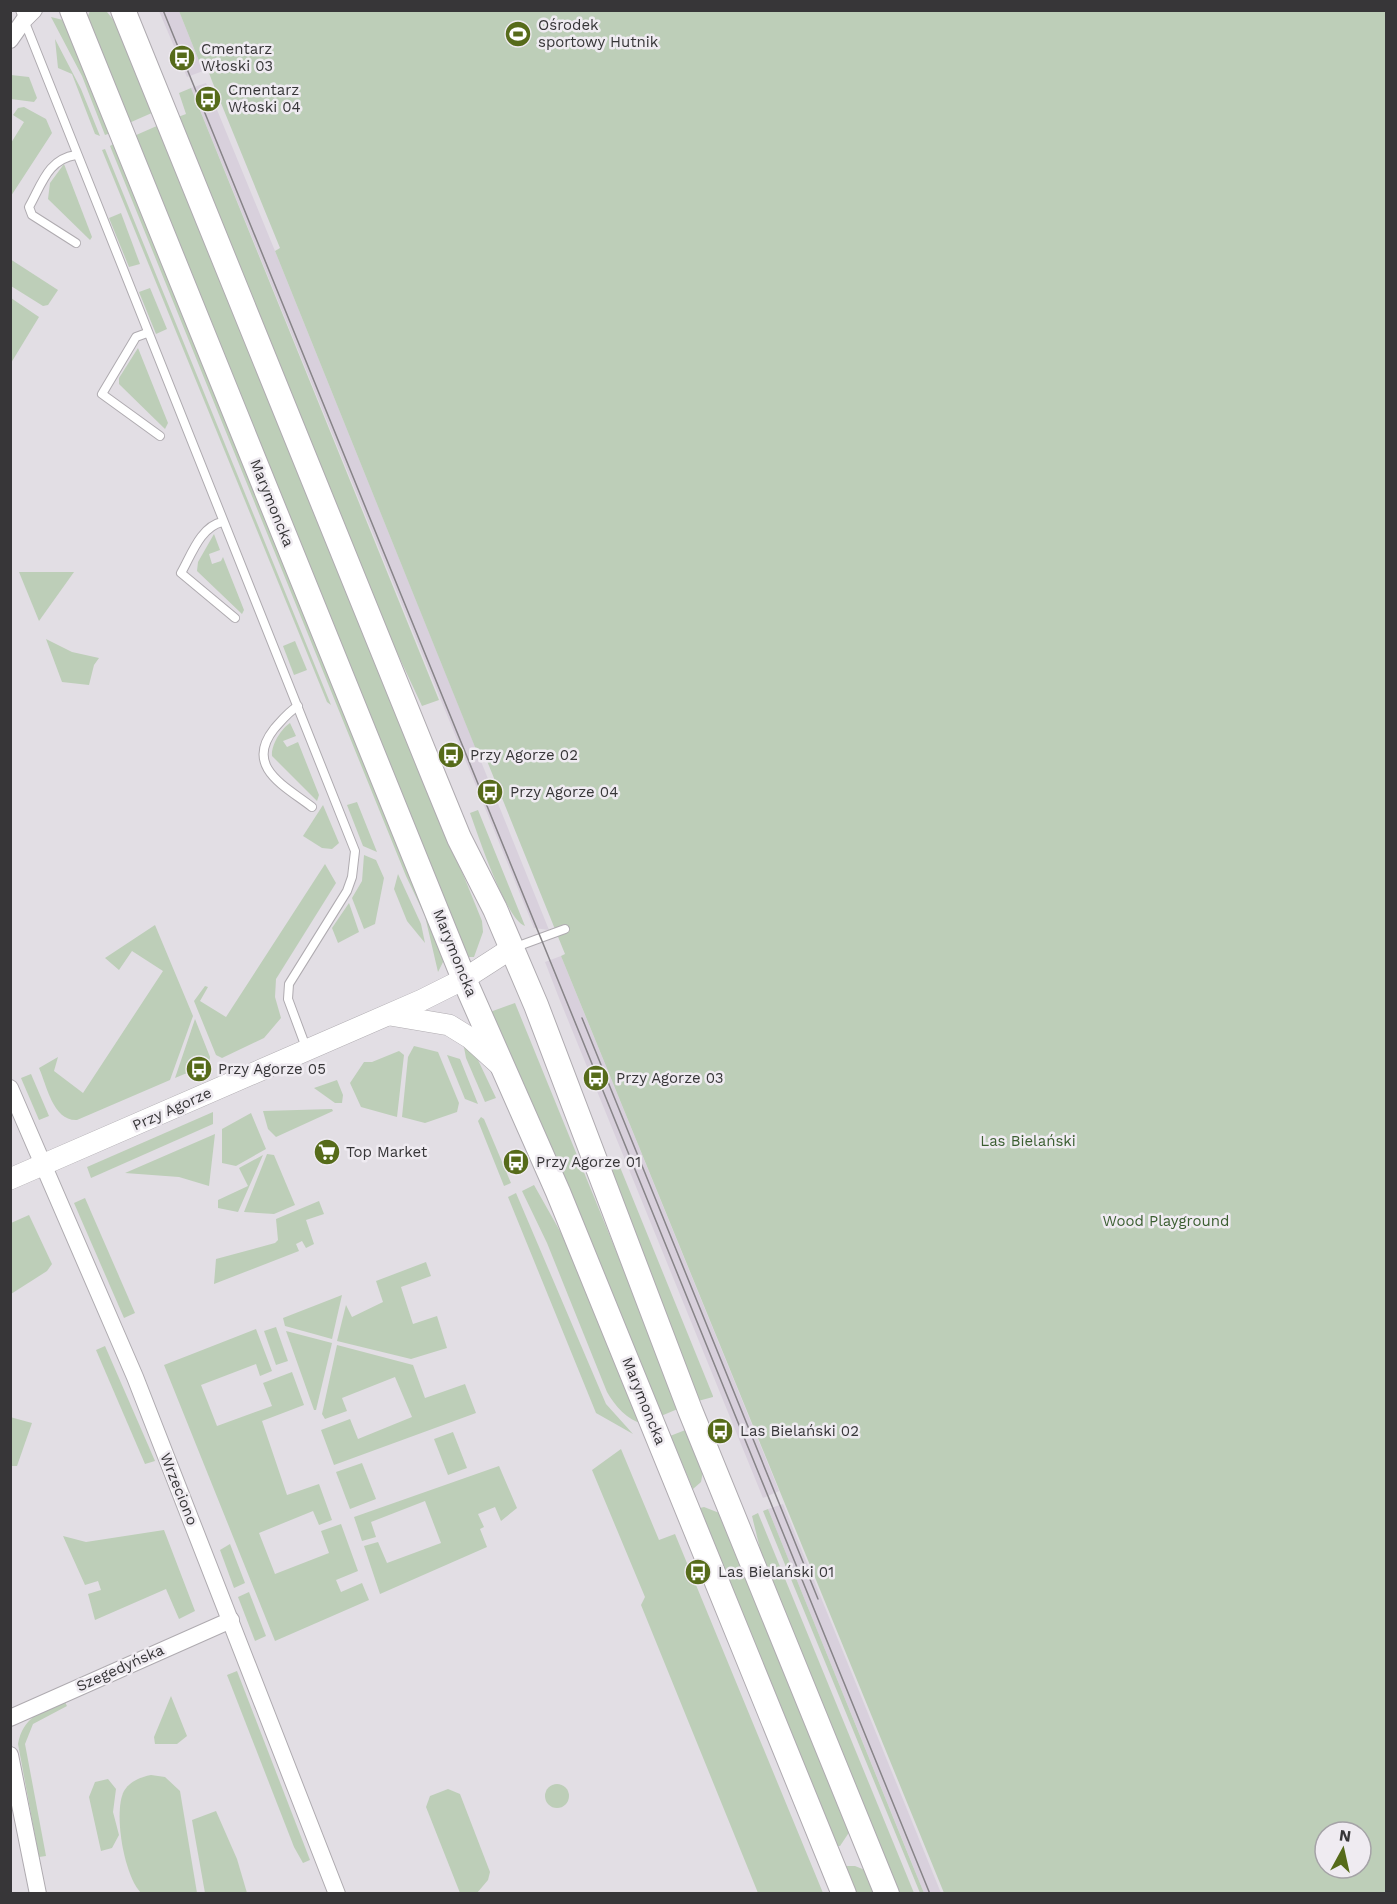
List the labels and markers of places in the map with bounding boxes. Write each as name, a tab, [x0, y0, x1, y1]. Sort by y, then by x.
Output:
place label: Ośrodek sportowy Hutnik	[538, 16, 659, 51]
sports icon: Ośrodek sportowy Hutnik	[503, 19, 533, 49]
place label: Cmentarz Włoski 03	[201, 40, 273, 75]
bus stop icon: Cmentarz Włoski 03	[167, 43, 197, 73]
place label: Cmentarz Włoski 04	[228, 81, 301, 116]
bus stop icon: Cmentarz Włoski 04	[193, 84, 223, 114]
bus stop icon: Przy Agorze 02	[436, 740, 466, 770]
place label: Przy Agorze 02	[470, 746, 578, 764]
bus stop icon: Przy Agorze 04	[475, 777, 505, 807]
place label: Przy Agorze 04	[510, 783, 618, 801]
bus stop icon: Przy Agorze 05	[184, 1054, 214, 1084]
place label: Przy Agorze 05	[218, 1060, 326, 1078]
bus stop icon: Przy Agorze 03	[581, 1063, 611, 1093]
place label: Przy Agorze 03	[616, 1069, 724, 1087]
supermarket icon: Top Market	[312, 1137, 342, 1167]
place label: Top Market	[346, 1143, 428, 1161]
bus stop icon: Przy Agorze 01	[501, 1147, 531, 1177]
place label: Przy Agorze 01	[536, 1153, 641, 1171]
bus stop icon: Las Bielański 02	[705, 1416, 735, 1446]
place label: Las Bielański 02	[740, 1422, 859, 1440]
bus stop icon: Las Bielański 01	[683, 1557, 713, 1587]
place label: Las Bielański 01	[718, 1563, 834, 1581]

